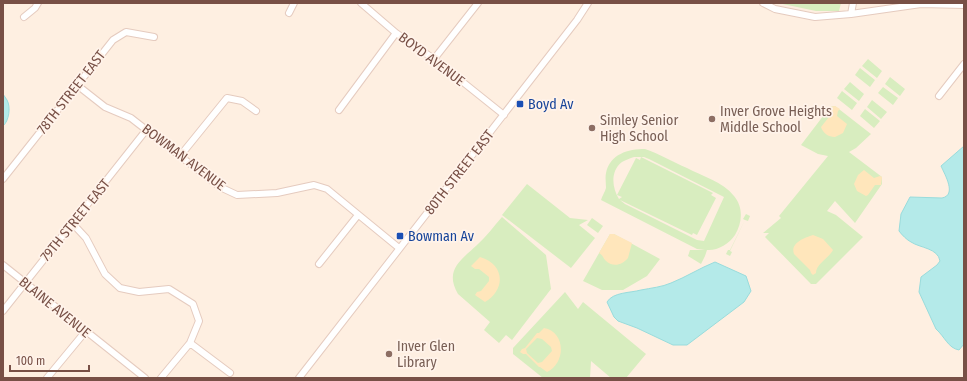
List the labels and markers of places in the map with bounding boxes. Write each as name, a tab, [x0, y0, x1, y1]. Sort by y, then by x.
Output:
place label: Boyd Av	[528, 96, 574, 113]
marker: Boyd Av	[515, 99, 525, 109]
place label: Inver Grove Heights Middle School	[720, 103, 832, 136]
place label: Simley Senior High School	[600, 112, 678, 145]
marker: Inver Grove Heights Middle School	[707, 114, 717, 124]
marker: Simley Senior High School	[587, 123, 597, 133]
place label: Bowman Av	[408, 228, 475, 245]
marker: Bowman Av	[395, 231, 405, 241]
place label: Inver Glen Library	[397, 338, 455, 371]
marker: Inver Glen Library	[384, 349, 394, 359]

